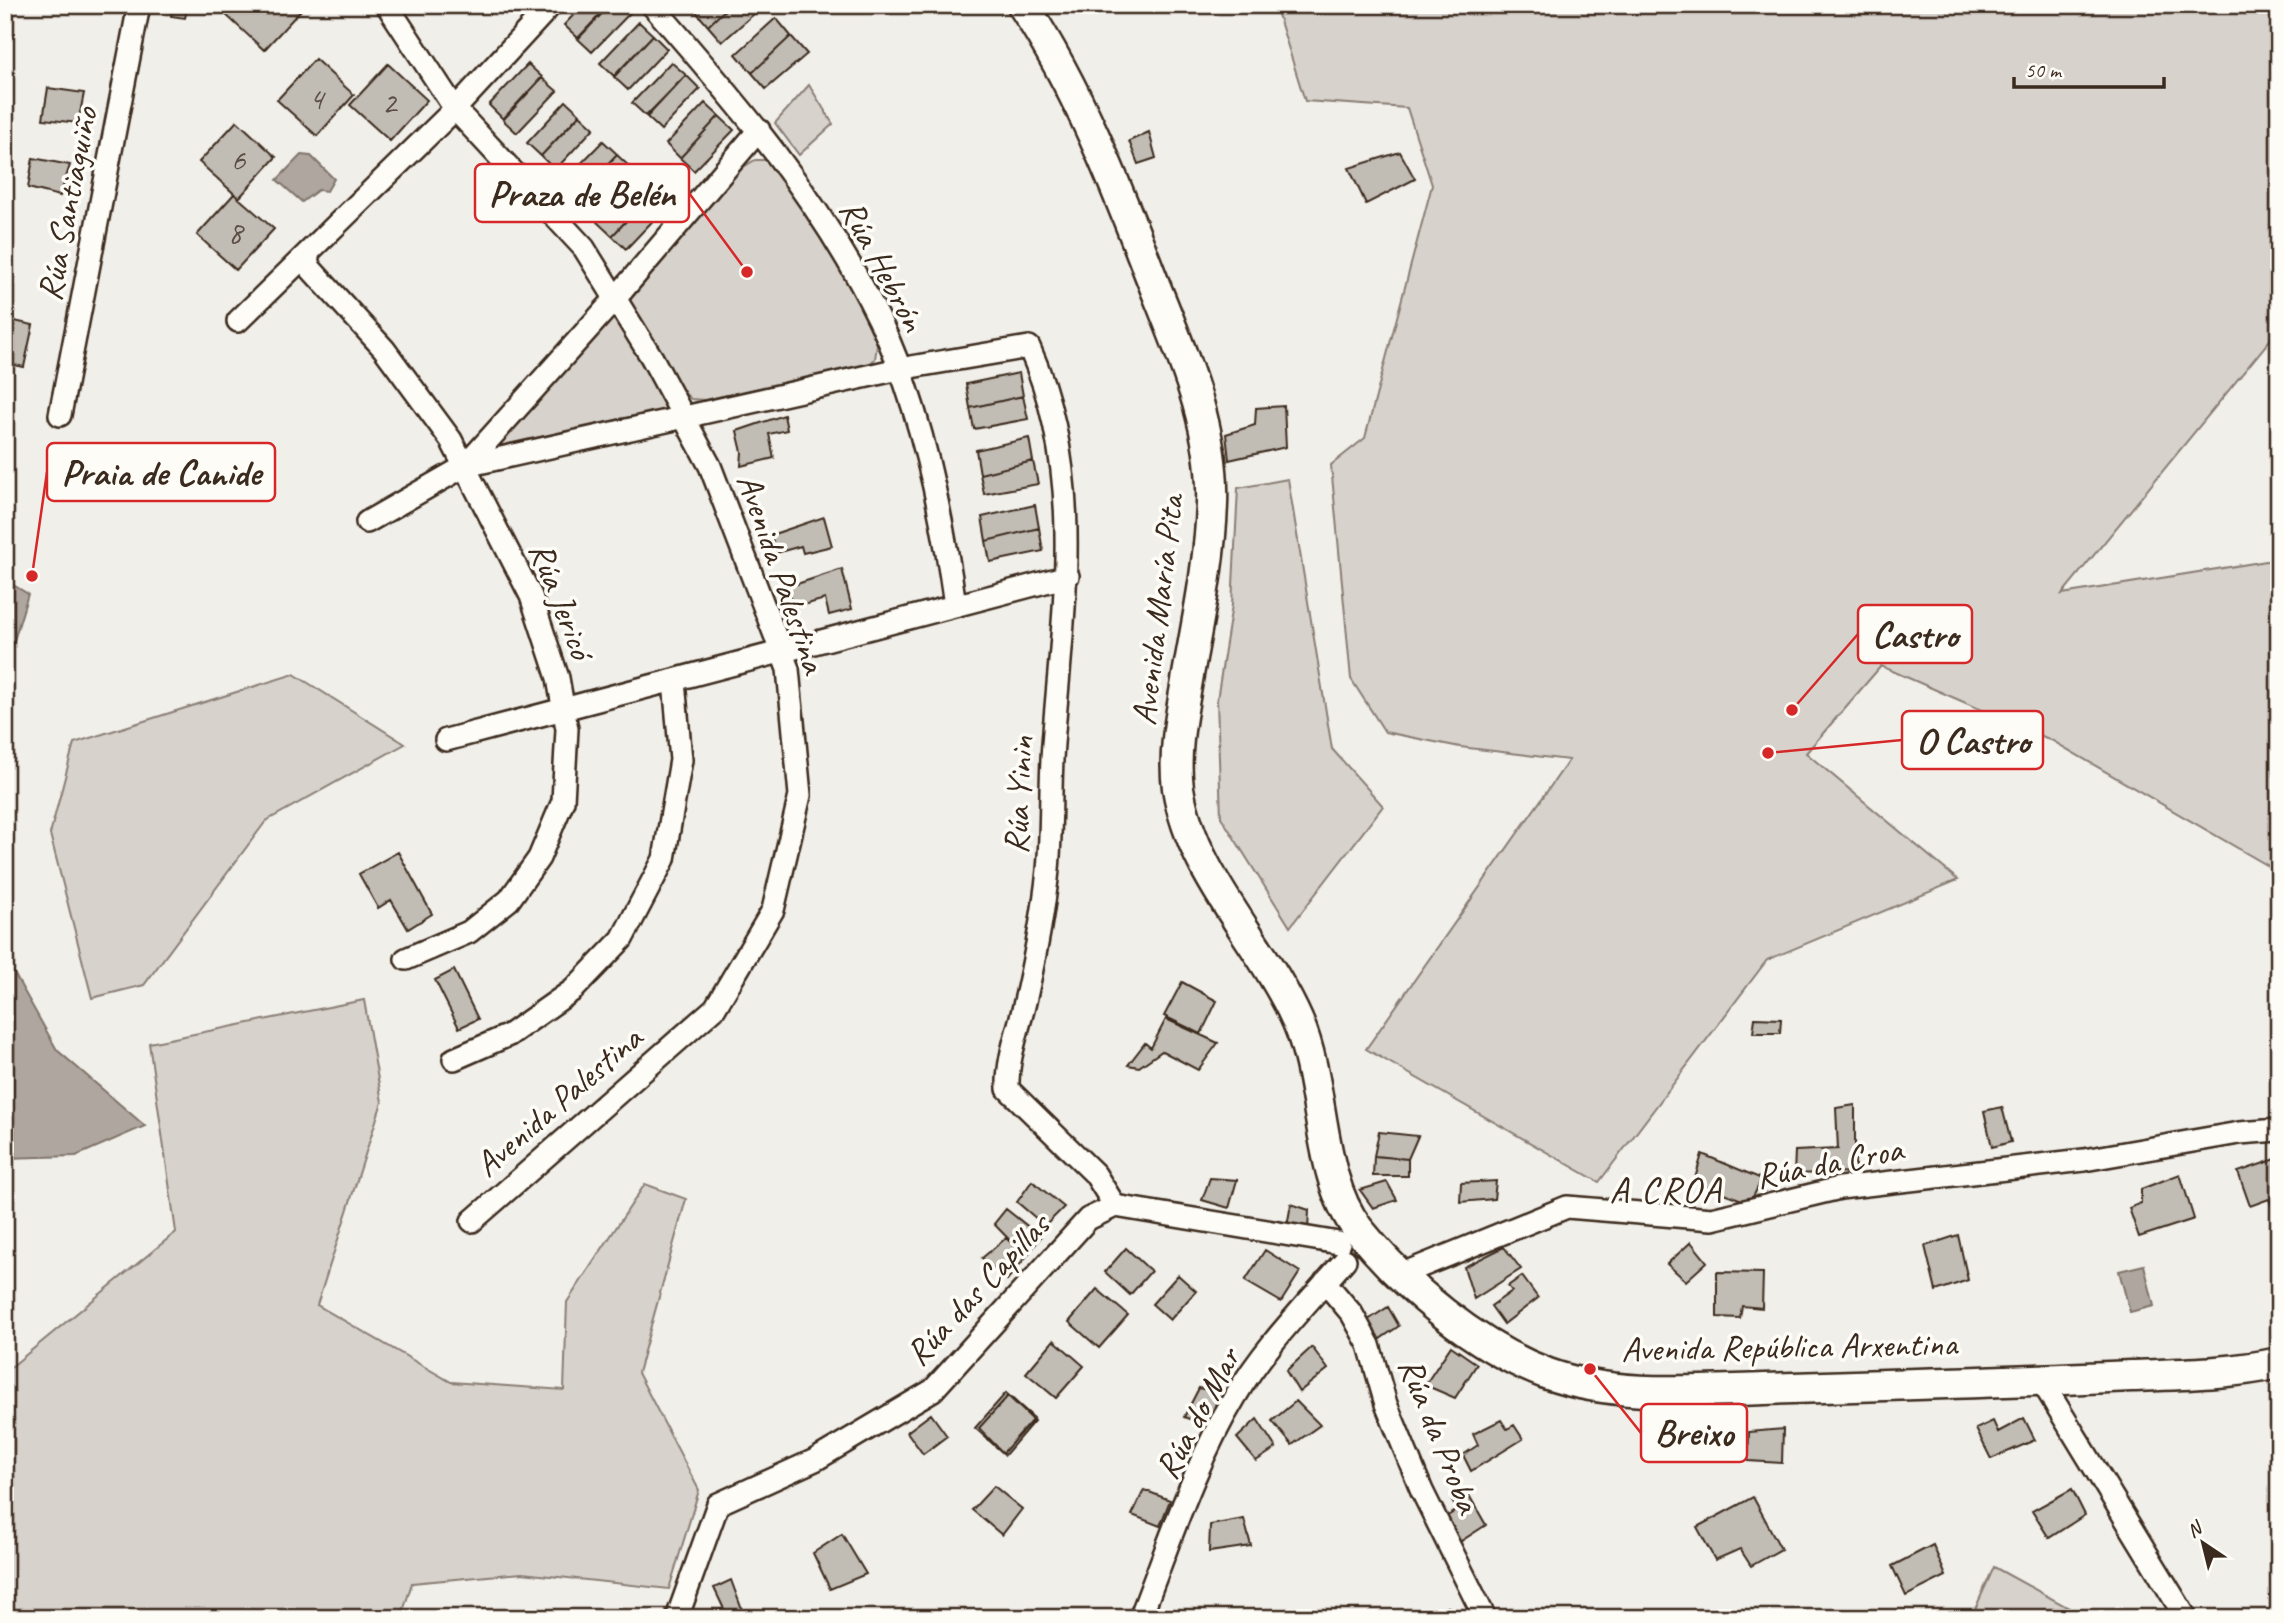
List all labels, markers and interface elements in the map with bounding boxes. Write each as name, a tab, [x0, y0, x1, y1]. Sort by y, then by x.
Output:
scale bar	[2014, 46, 2165, 90]
text: 50 m	[2025, 57, 2063, 83]
house number: 4	[309, 78, 327, 119]
house number: 2	[382, 82, 399, 123]
street label: Rúa Santiaguiño	[27, 102, 109, 304]
house number: 6	[231, 139, 247, 180]
callout: Praza de Belén	[475, 164, 689, 222]
text: Praza de Belén	[489, 170, 676, 217]
street label: Rúa Hebrón	[829, 192, 936, 340]
house number: 8	[228, 212, 245, 253]
callout: Praia de Canide	[47, 443, 275, 501]
text: Praia de Canide	[61, 449, 264, 496]
street label: Avenida Palestina	[726, 468, 838, 681]
street label: Avenida María Pita	[1121, 490, 1194, 728]
street label: Rúa Jericó	[519, 535, 606, 669]
callout: Castro	[1858, 605, 1972, 663]
text: Castro	[1872, 611, 1962, 658]
callout: O Castro	[1902, 711, 2043, 769]
text: O Castro	[1916, 717, 2033, 764]
street label: Rúa Yinin	[993, 735, 1044, 855]
street label: Avenida Palestina	[465, 1014, 654, 1187]
street label: Rúa da Croa	[1752, 1126, 1909, 1199]
district label: A CROA	[1609, 1166, 1723, 1213]
street label: Rúa das Capillas	[895, 1201, 1061, 1375]
street label: Avenida República Arxentina	[1621, 1321, 1959, 1372]
street label: Rúa do Mar	[1144, 1338, 1252, 1487]
street label: Rúa da Proba	[1388, 1351, 1492, 1522]
callout: Breixo	[1641, 1404, 1747, 1462]
text: Breixo	[1655, 1409, 1736, 1456]
north arrow	[2168, 1508, 2238, 1578]
text: N	[2182, 1515, 2208, 1543]

